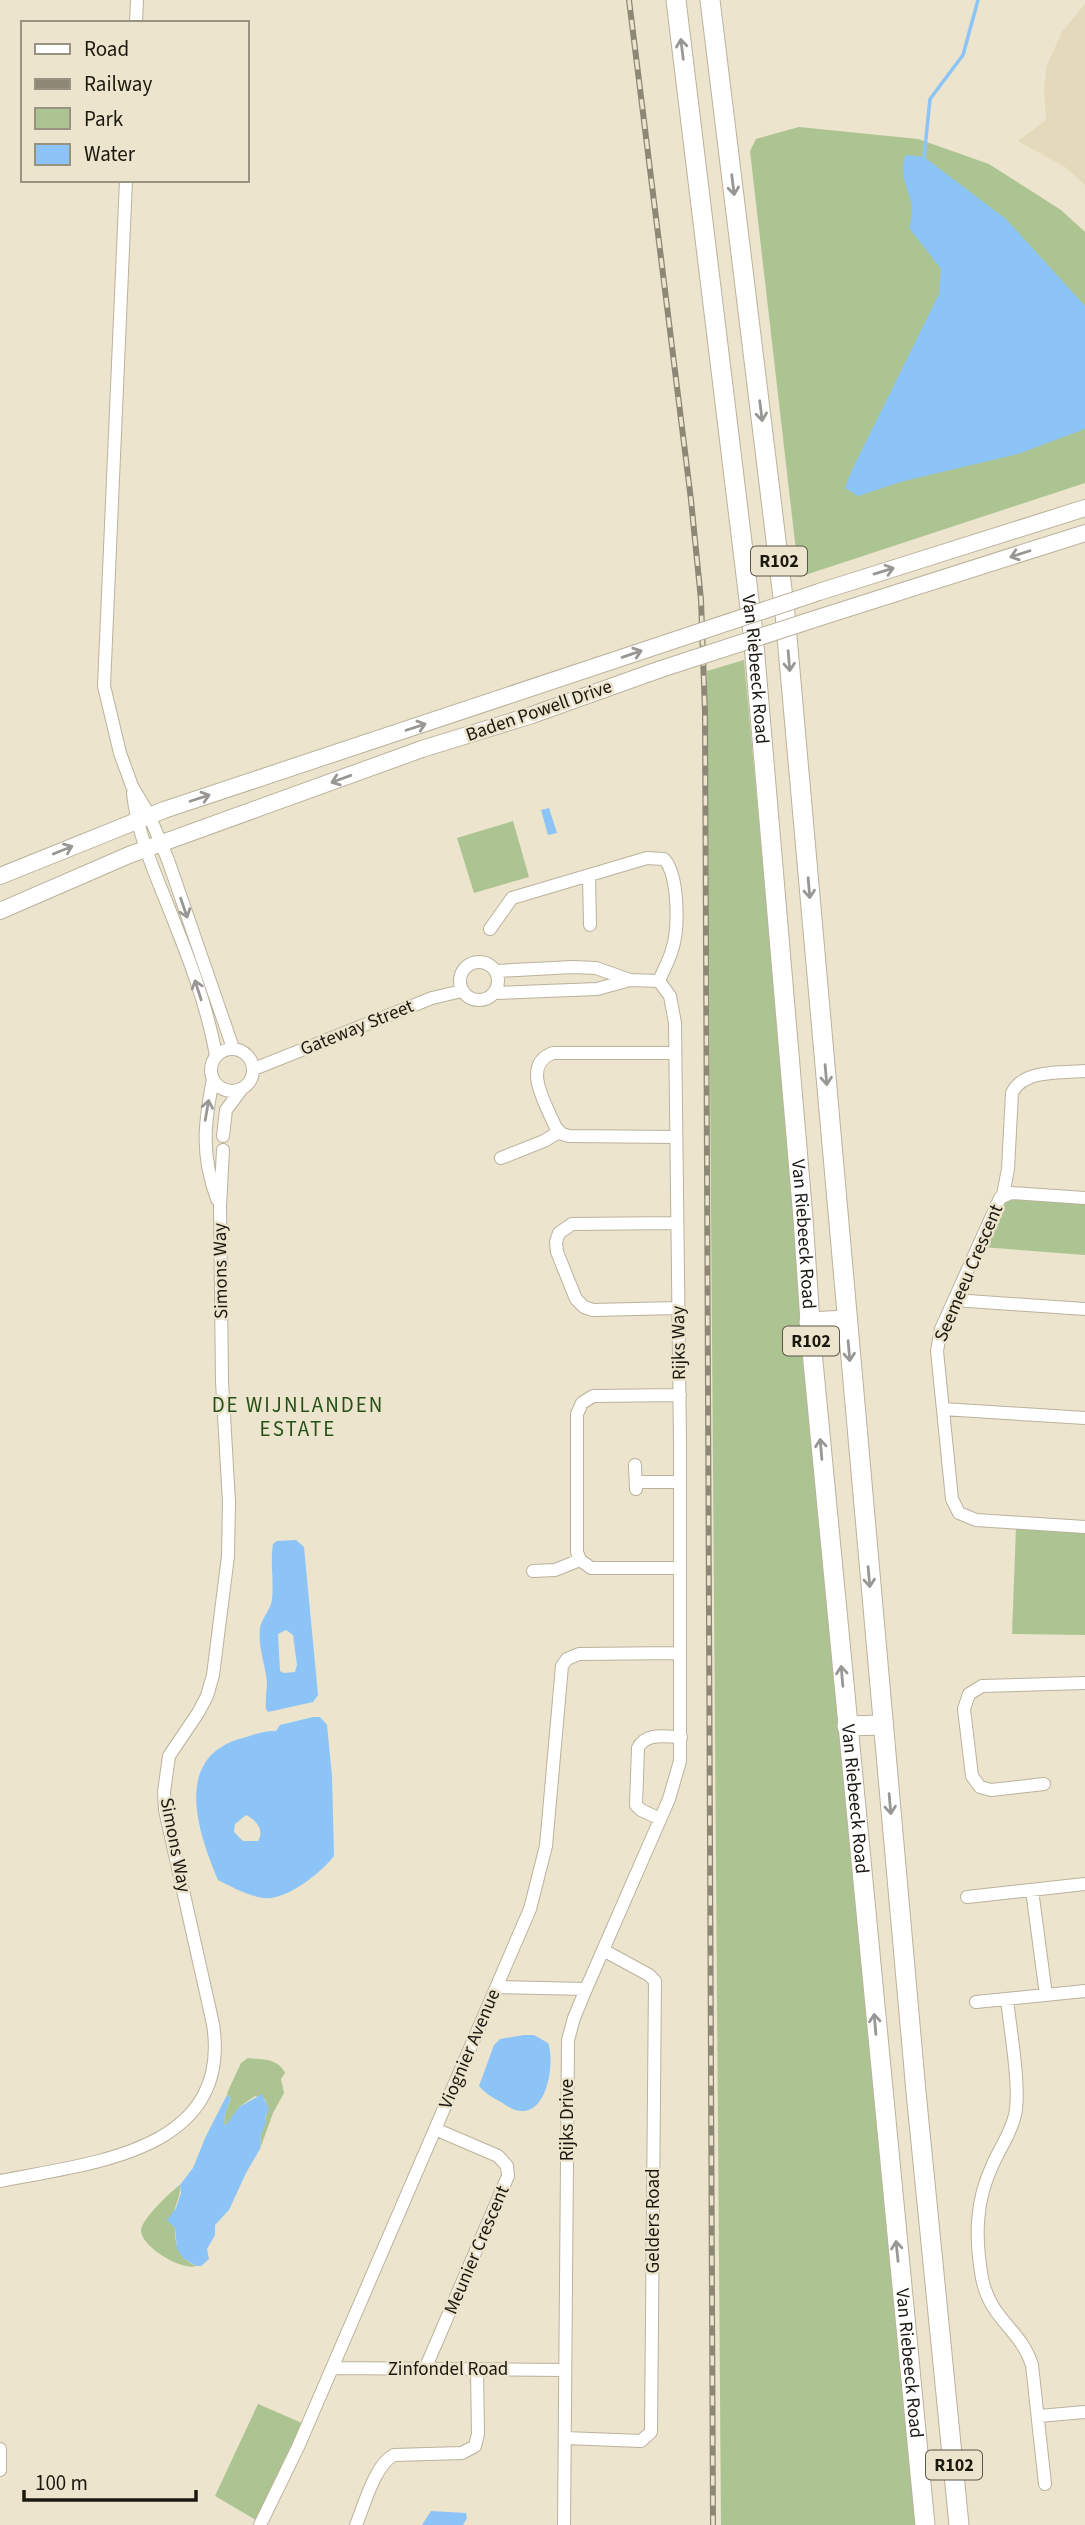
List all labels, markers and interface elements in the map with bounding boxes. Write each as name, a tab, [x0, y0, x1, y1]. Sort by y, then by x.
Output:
legend	[21, 21, 248, 182]
text: Road	[84, 34, 129, 64]
one-way arrow	[676, 38, 689, 61]
text: Railway	[84, 69, 152, 99]
text: Park	[84, 104, 124, 134]
text: Water	[84, 139, 136, 169]
one-way arrow	[726, 173, 739, 196]
one-way arrow	[755, 399, 768, 421]
road number: R102	[751, 546, 807, 576]
one-way arrow	[1009, 548, 1031, 561]
one-way arrow	[873, 564, 895, 577]
street label: Van Riebeeck Road	[735, 593, 776, 745]
one-way arrow	[621, 647, 643, 660]
one-way arrow	[783, 649, 796, 672]
street label: Baden Powell Drive	[462, 673, 616, 749]
one-way arrow	[405, 719, 427, 732]
one-way arrow	[331, 774, 353, 786]
one-way arrow	[189, 790, 211, 803]
one-way arrow	[52, 842, 73, 855]
one-way arrow	[803, 876, 816, 898]
one-way arrow	[179, 896, 191, 918]
one-way arrow	[190, 979, 203, 1001]
street label: Gateway Street	[296, 993, 418, 1063]
one-way arrow	[820, 1063, 833, 1086]
one-way arrow	[201, 1099, 214, 1121]
street label: Van Riebeeck Road	[785, 1158, 823, 1310]
street label: Seemeeu Crescent	[928, 1200, 1010, 1346]
street label: Simons Way	[207, 1223, 235, 1319]
street label: Rijks Way	[665, 1305, 693, 1380]
road number: R102	[783, 1326, 839, 1356]
one-way arrow	[843, 1339, 856, 1361]
district label: DE WIJNLANDEN ESTATE	[212, 1390, 384, 1444]
one-way arrow	[814, 1439, 827, 1461]
one-way arrow	[863, 1565, 876, 1588]
one-way arrow	[836, 1665, 849, 1688]
street label: Van Riebeeck Road	[834, 1723, 876, 1875]
one-way arrow	[884, 1792, 897, 1815]
street label: Simons Way	[153, 1795, 197, 1895]
street label: Viognier Avenue	[433, 1985, 507, 2113]
one-way arrow	[869, 2014, 882, 2036]
street label: Rijks Drive	[554, 2079, 581, 2161]
street label: Gelders Road	[640, 2168, 667, 2274]
street label: Meunier Crescent	[438, 2181, 517, 2319]
one-way arrow	[891, 2240, 904, 2263]
street label: Van Riebeeck Road	[889, 2287, 930, 2439]
street label: Zinfondel Road	[388, 2356, 508, 2383]
road number: R102	[926, 2451, 982, 2480]
scale bar	[24, 2458, 196, 2502]
text: 100 m	[35, 2468, 88, 2498]

